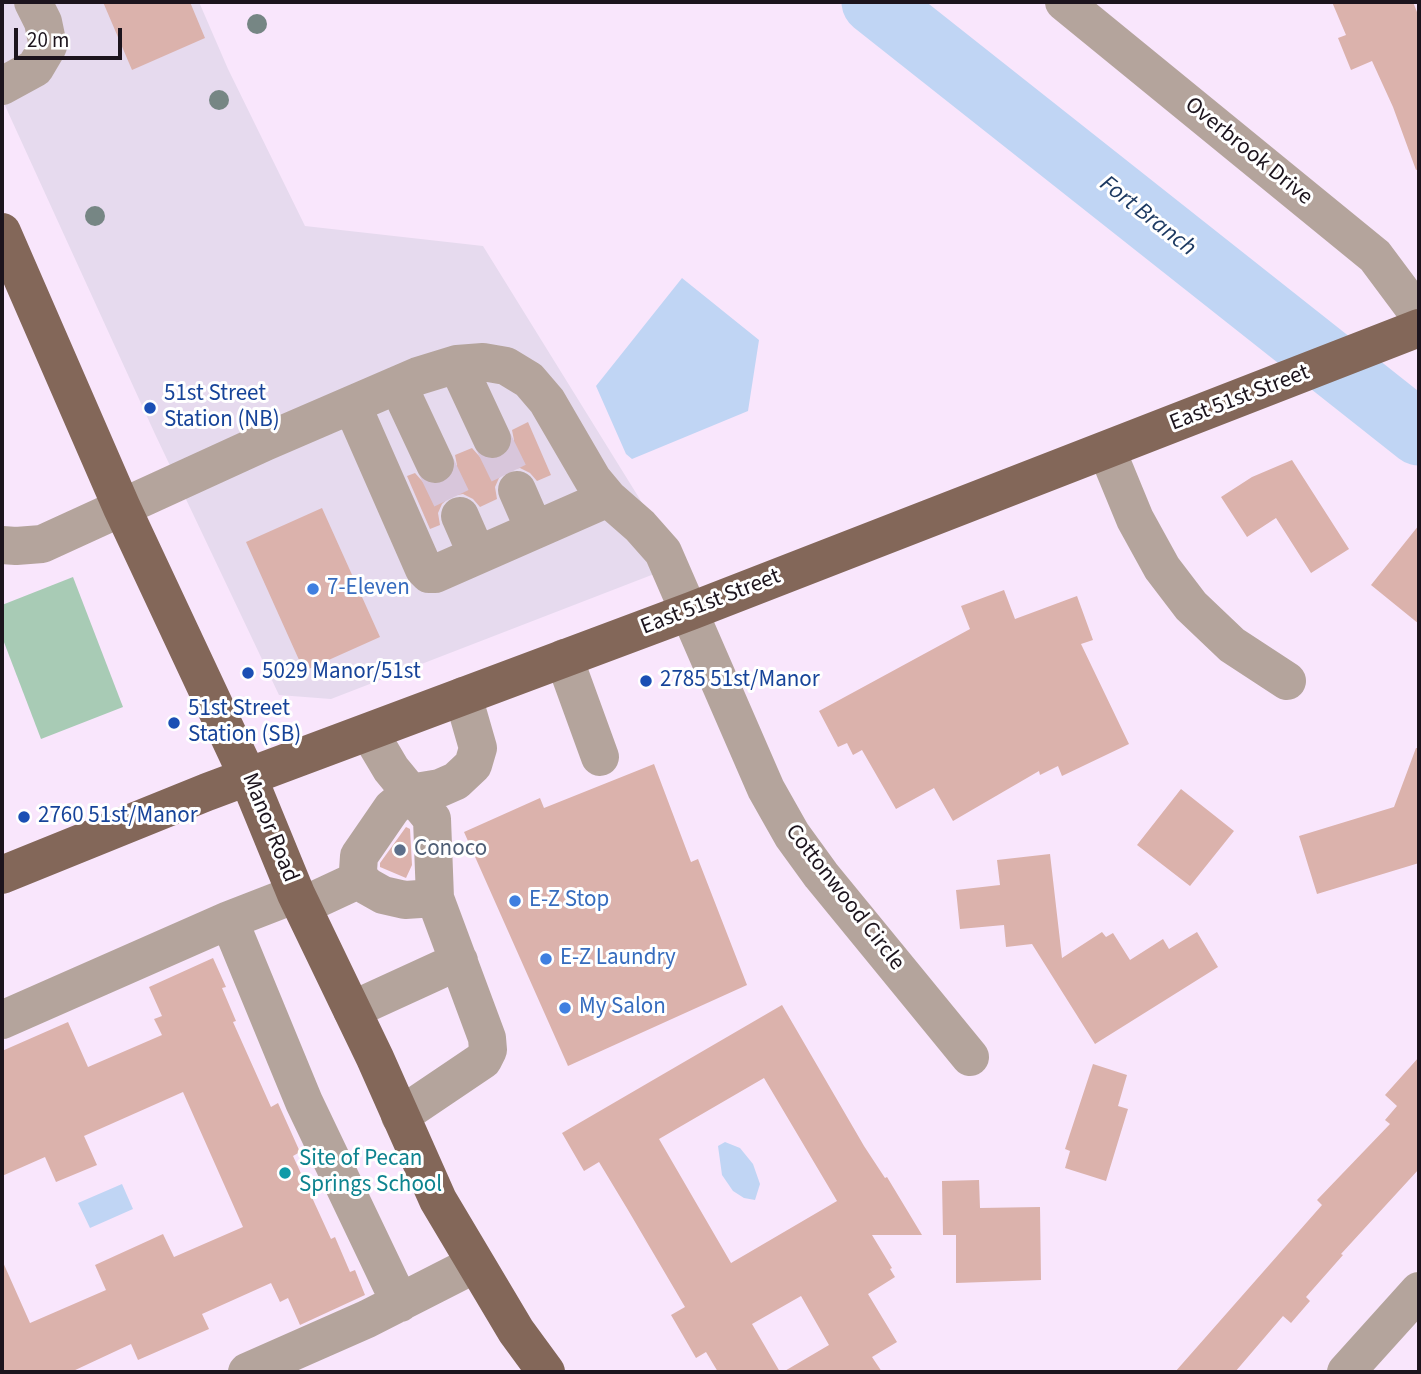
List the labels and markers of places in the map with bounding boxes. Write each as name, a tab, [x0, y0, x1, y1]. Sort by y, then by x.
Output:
place label: 51st Street Station (NB)	[164, 381, 280, 435]
marker: 51st Street Station (NB)	[142, 400, 158, 416]
place label: 7-Eleven	[327, 575, 410, 603]
marker: 7-Eleven	[305, 581, 321, 597]
place label: 5029 Manor/51st	[262, 659, 421, 687]
marker: 5029 Manor/51st	[240, 665, 256, 681]
place label: 2785 51st/Manor	[660, 667, 820, 695]
marker: 2785 51st/Manor	[638, 673, 654, 689]
place label: 51st Street Station (SB)	[188, 696, 301, 750]
marker: 51st Street Station (SB)	[166, 715, 182, 731]
place label: 2760 51st/Manor	[38, 803, 198, 831]
marker: 2760 51st/Manor	[16, 809, 32, 825]
place label: Conoco	[414, 836, 487, 864]
marker: Conoco	[392, 842, 408, 858]
place label: E-Z Stop	[529, 887, 609, 915]
marker: E-Z Stop	[507, 893, 523, 909]
place label: E-Z Laundry	[560, 945, 676, 973]
marker: E-Z Laundry	[538, 951, 554, 967]
place label: My Salon	[579, 994, 666, 1022]
marker: My Salon	[557, 1000, 573, 1016]
place label: Site of Pecan Springs School	[299, 1146, 442, 1200]
marker: Site of Pecan Springs School	[277, 1165, 293, 1181]

